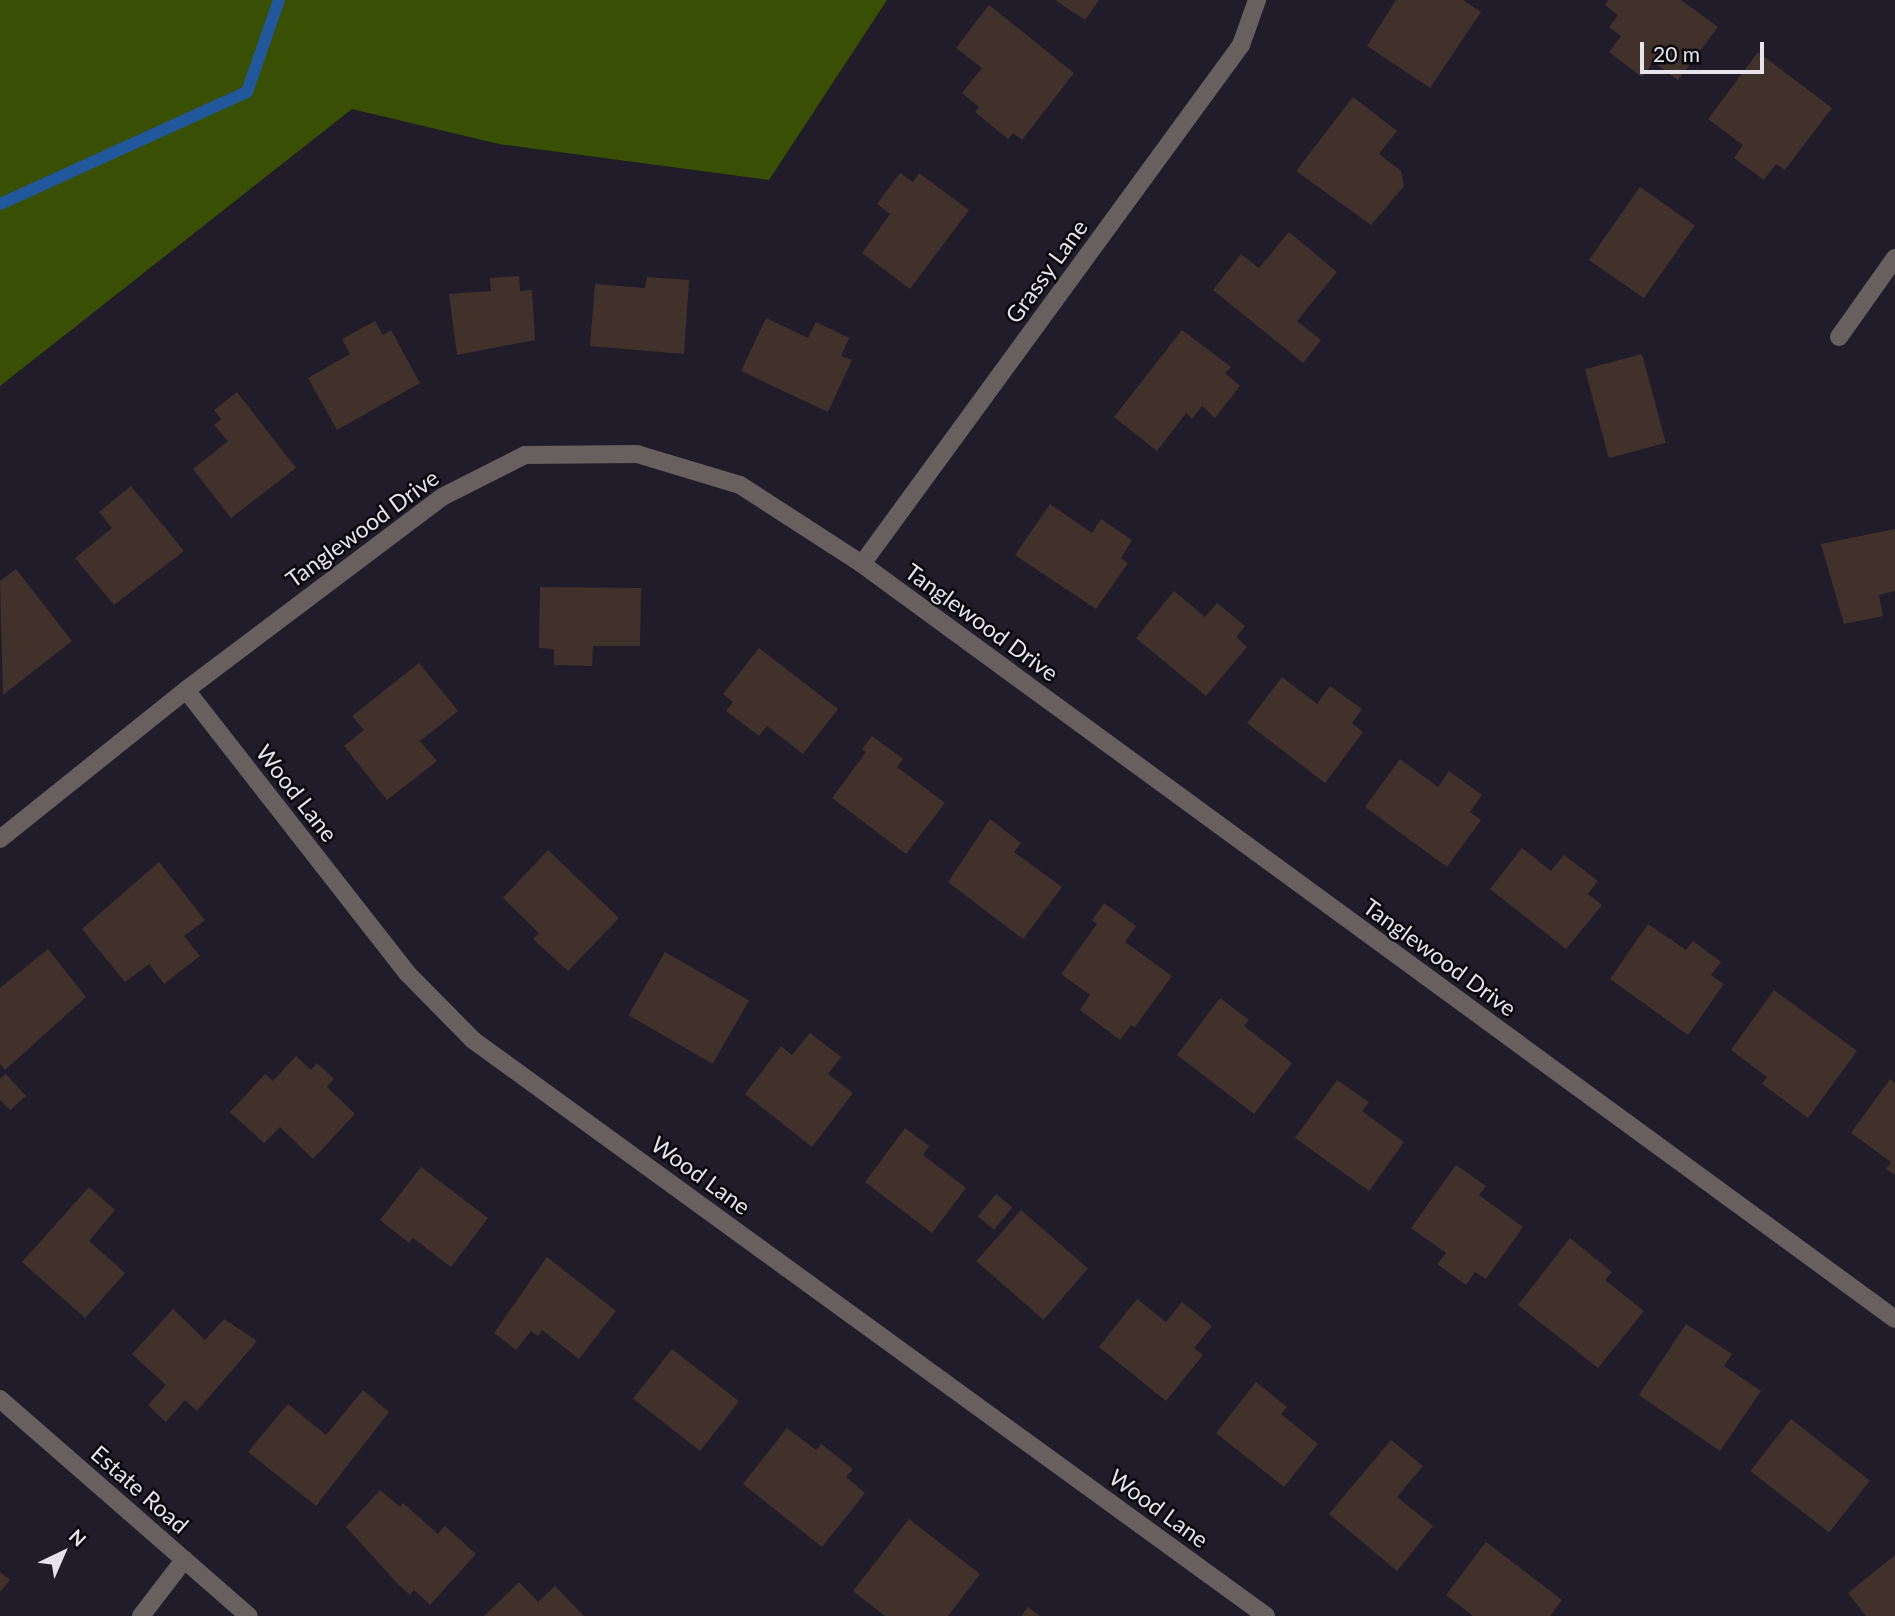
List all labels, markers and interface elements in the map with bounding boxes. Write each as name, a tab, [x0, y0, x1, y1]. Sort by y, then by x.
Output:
scale bar	[1643, 28, 1767, 72]
text: 20 m	[1653, 41, 1700, 66]
street label: Grassy Lane	[999, 214, 1093, 328]
street label: Tanglewood Drive	[280, 463, 444, 593]
street label: Tanglewood Drive	[900, 557, 1064, 687]
street label: Wood Lane	[251, 739, 343, 847]
street label: Tanglewood Drive	[1358, 892, 1522, 1022]
street label: Wood Lane	[646, 1130, 756, 1220]
street label: Estate Road	[86, 1439, 194, 1539]
street label: Wood Lane	[1104, 1463, 1214, 1553]
north arrow	[28, 1518, 98, 1588]
text: N	[65, 1524, 91, 1551]

